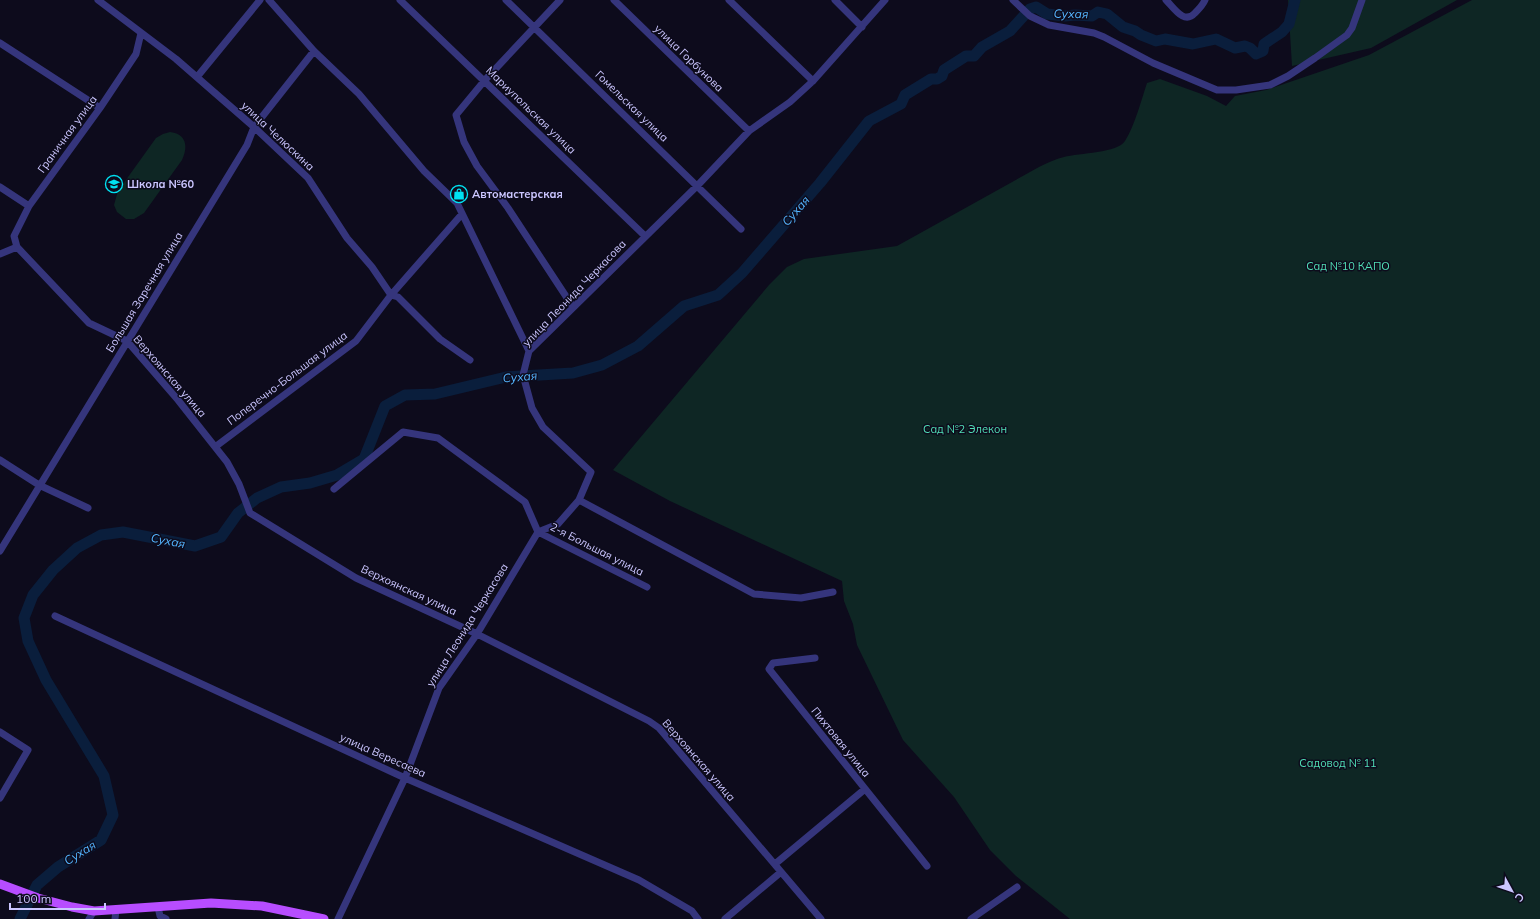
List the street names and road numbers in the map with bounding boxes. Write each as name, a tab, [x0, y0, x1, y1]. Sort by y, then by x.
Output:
street label: улица Горбунова	[651, 21, 727, 95]
street label: Мариупольская улица	[483, 63, 579, 157]
street label: Гомельская улица	[592, 68, 672, 144]
street label: Граничная улица	[34, 93, 100, 175]
street label: улица Челюскина	[238, 98, 318, 174]
street label: Большая Заречная улица	[102, 229, 186, 355]
street label: улица Леонида Черкасова	[519, 237, 629, 349]
street label: Поперечно-Большая улица	[224, 328, 350, 428]
street label: Верхоянская улица	[131, 332, 209, 420]
street label: 2-я Большая улица	[548, 519, 646, 579]
street label: улица Леонида Черкасова	[423, 561, 511, 689]
street label: Верхоянская улица	[359, 562, 459, 618]
street label: Пихтовая улица	[808, 704, 874, 780]
street label: Верхоянская улица	[660, 716, 738, 804]
street label: улица Вересаева	[338, 730, 428, 780]

